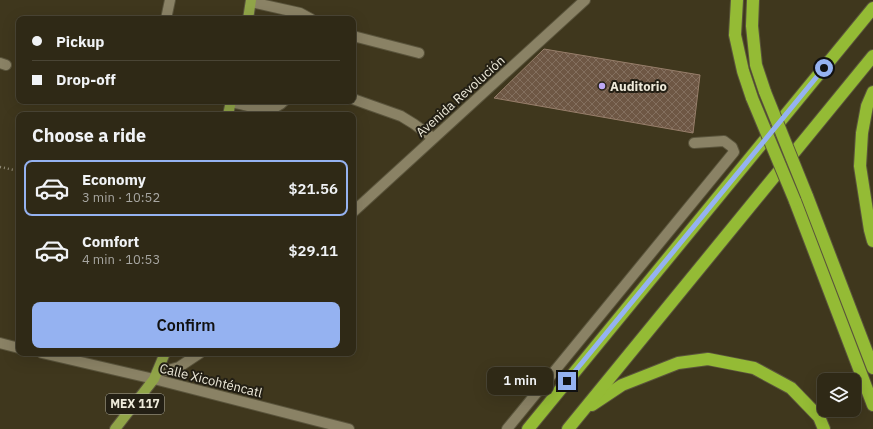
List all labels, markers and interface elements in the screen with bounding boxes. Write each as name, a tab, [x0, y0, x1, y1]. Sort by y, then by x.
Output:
text: Pickup	[56, 32, 104, 51]
street label: Avenida Revolución	[412, 52, 508, 141]
route start	[815, 59, 833, 77]
text: Drop-off	[56, 70, 116, 89]
place label: Auditorio	[610, 78, 667, 95]
marker: Auditorio	[597, 81, 607, 91]
text: Choose a ride	[32, 124, 146, 147]
icon: car	[34, 170, 70, 206]
text: Economy	[82, 170, 146, 189]
text: $21.56	[289, 179, 338, 198]
text: 3 min · 10:52	[82, 189, 160, 206]
icon: car	[34, 232, 70, 268]
text: Comfort	[82, 232, 139, 251]
text: $29.11	[289, 241, 338, 260]
text: 4 min · 10:53	[82, 251, 160, 268]
button: Confirm	[32, 302, 340, 348]
street label: Calle Xicohténcatl	[158, 360, 264, 402]
callout: 1 min	[487, 367, 553, 395]
text: 1 min	[503, 372, 537, 389]
route end	[558, 372, 576, 390]
map controls	[817, 373, 861, 417]
button: layers	[817, 373, 861, 417]
road number: MEX 117	[106, 394, 164, 414]

